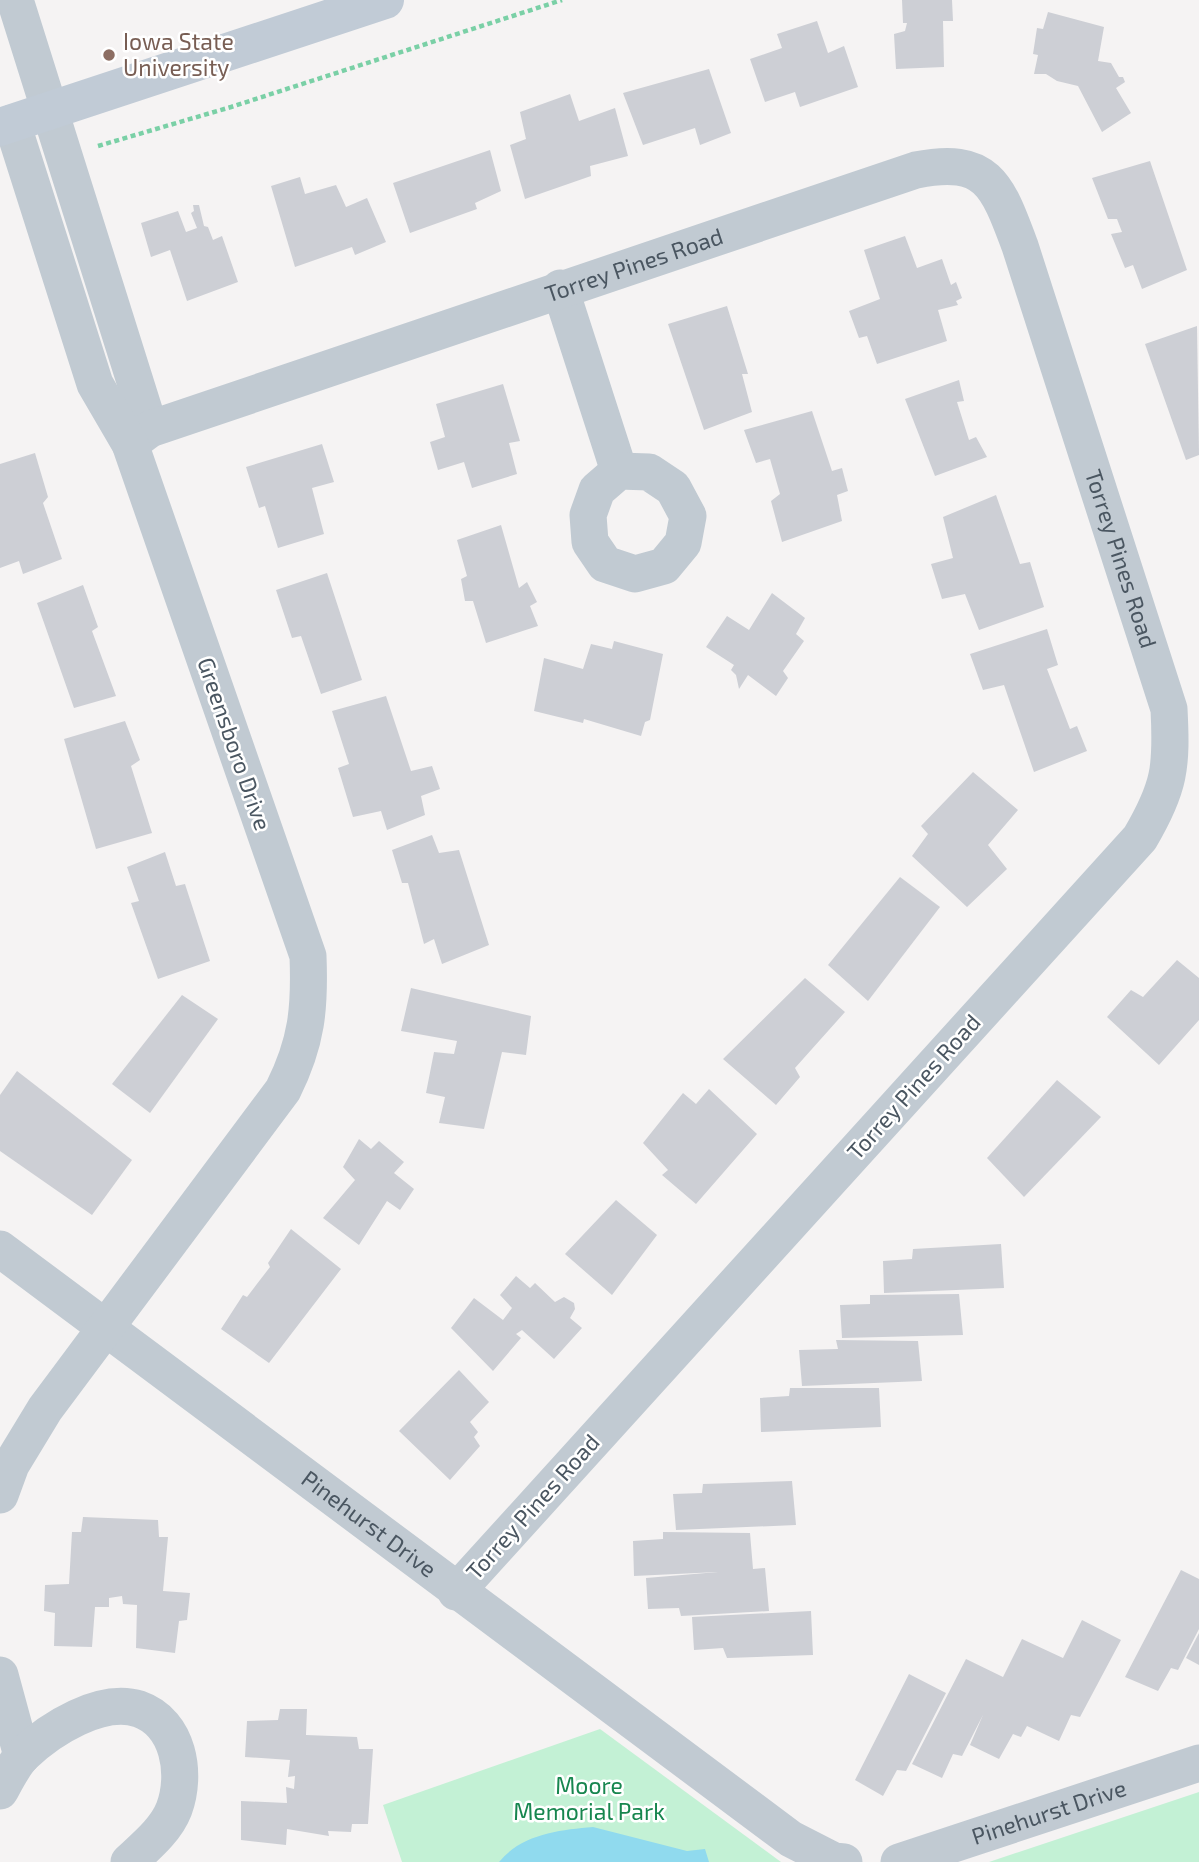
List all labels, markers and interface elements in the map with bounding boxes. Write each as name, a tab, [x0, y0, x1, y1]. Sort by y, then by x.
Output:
place label: Iowa State University	[123, 27, 234, 81]
marker: Iowa State University	[101, 47, 117, 63]
street label: Torrey Pines Road	[541, 221, 726, 307]
street label: Torrey Pines Road	[1080, 466, 1163, 651]
street label: Greensboro Drive	[192, 654, 278, 834]
street label: Torrey Pines Road	[841, 1008, 986, 1165]
street label: Torrey Pines Road	[460, 1428, 605, 1585]
street label: Pinehurst Drive	[296, 1464, 442, 1583]
park label: Moore Memorial Park	[513, 1771, 665, 1825]
street label: Pinehurst Drive	[968, 1773, 1130, 1850]

